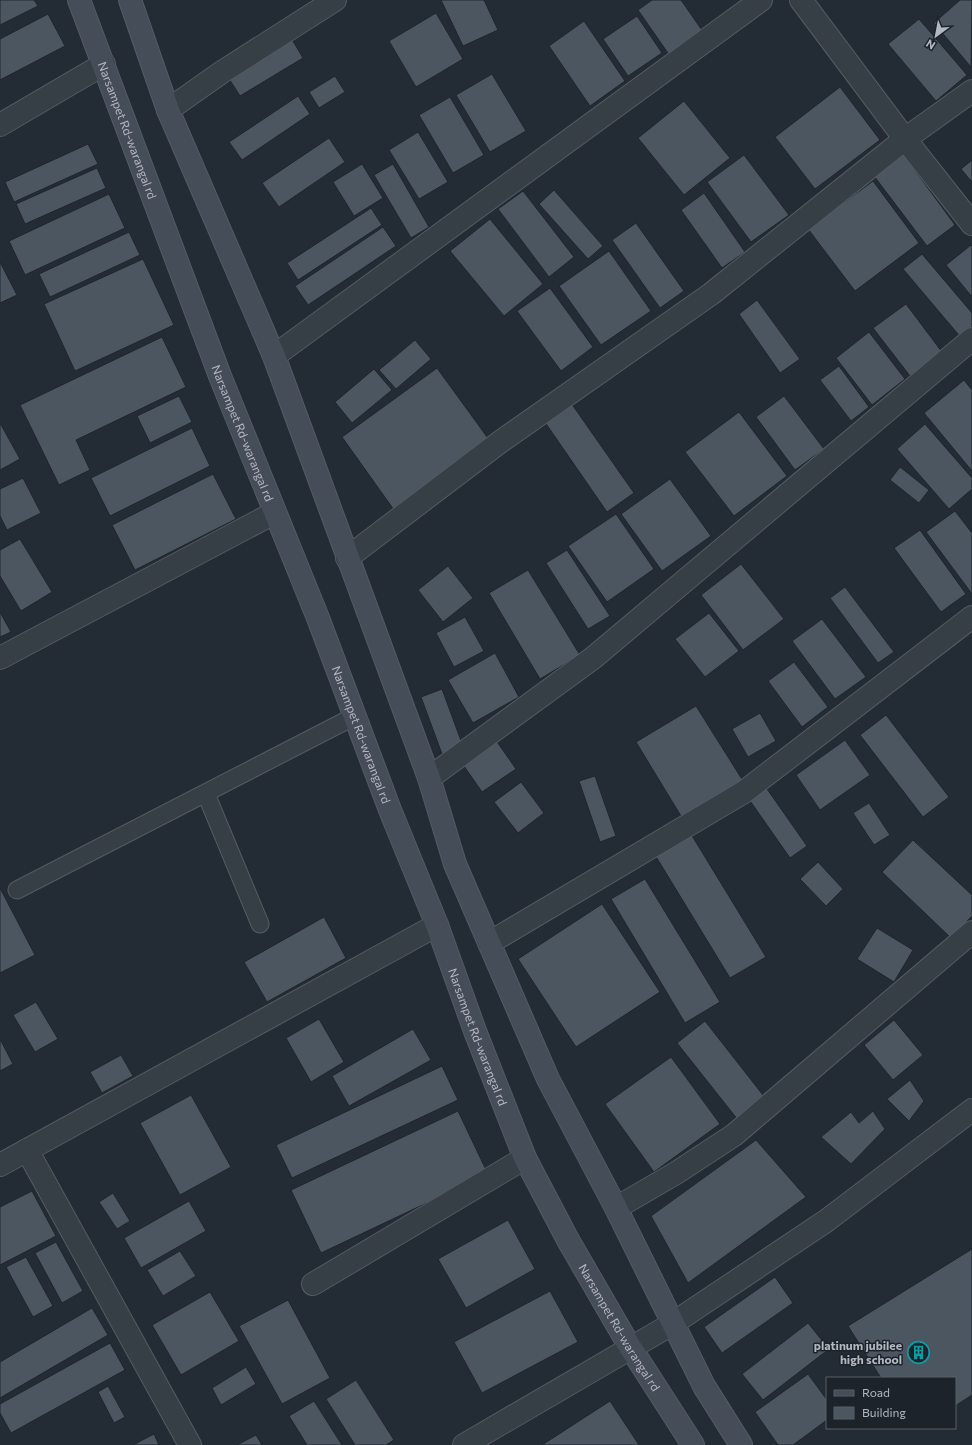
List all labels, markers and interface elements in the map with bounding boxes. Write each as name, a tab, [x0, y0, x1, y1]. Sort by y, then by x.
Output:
north arrow	[916, 16, 956, 56]
text: N	[923, 37, 937, 53]
street label: Narsampet Rd-warangal rd	[96, 59, 160, 201]
street label: Narsampet Rd-warangal rd	[209, 363, 277, 503]
street label: Narsampet Rd-warangal rd	[330, 664, 394, 805]
street label: Narsampet Rd-warangal rd	[446, 966, 511, 1107]
street label: Narsampet Rd-warangal rd	[576, 1261, 663, 1393]
place label: platinum jubilee high school	[814, 1338, 902, 1366]
building icon: platinum jubilee high school	[905, 1339, 931, 1365]
legend	[826, 1377, 956, 1429]
text: Road	[862, 1385, 890, 1399]
text: Building	[862, 1405, 906, 1419]

